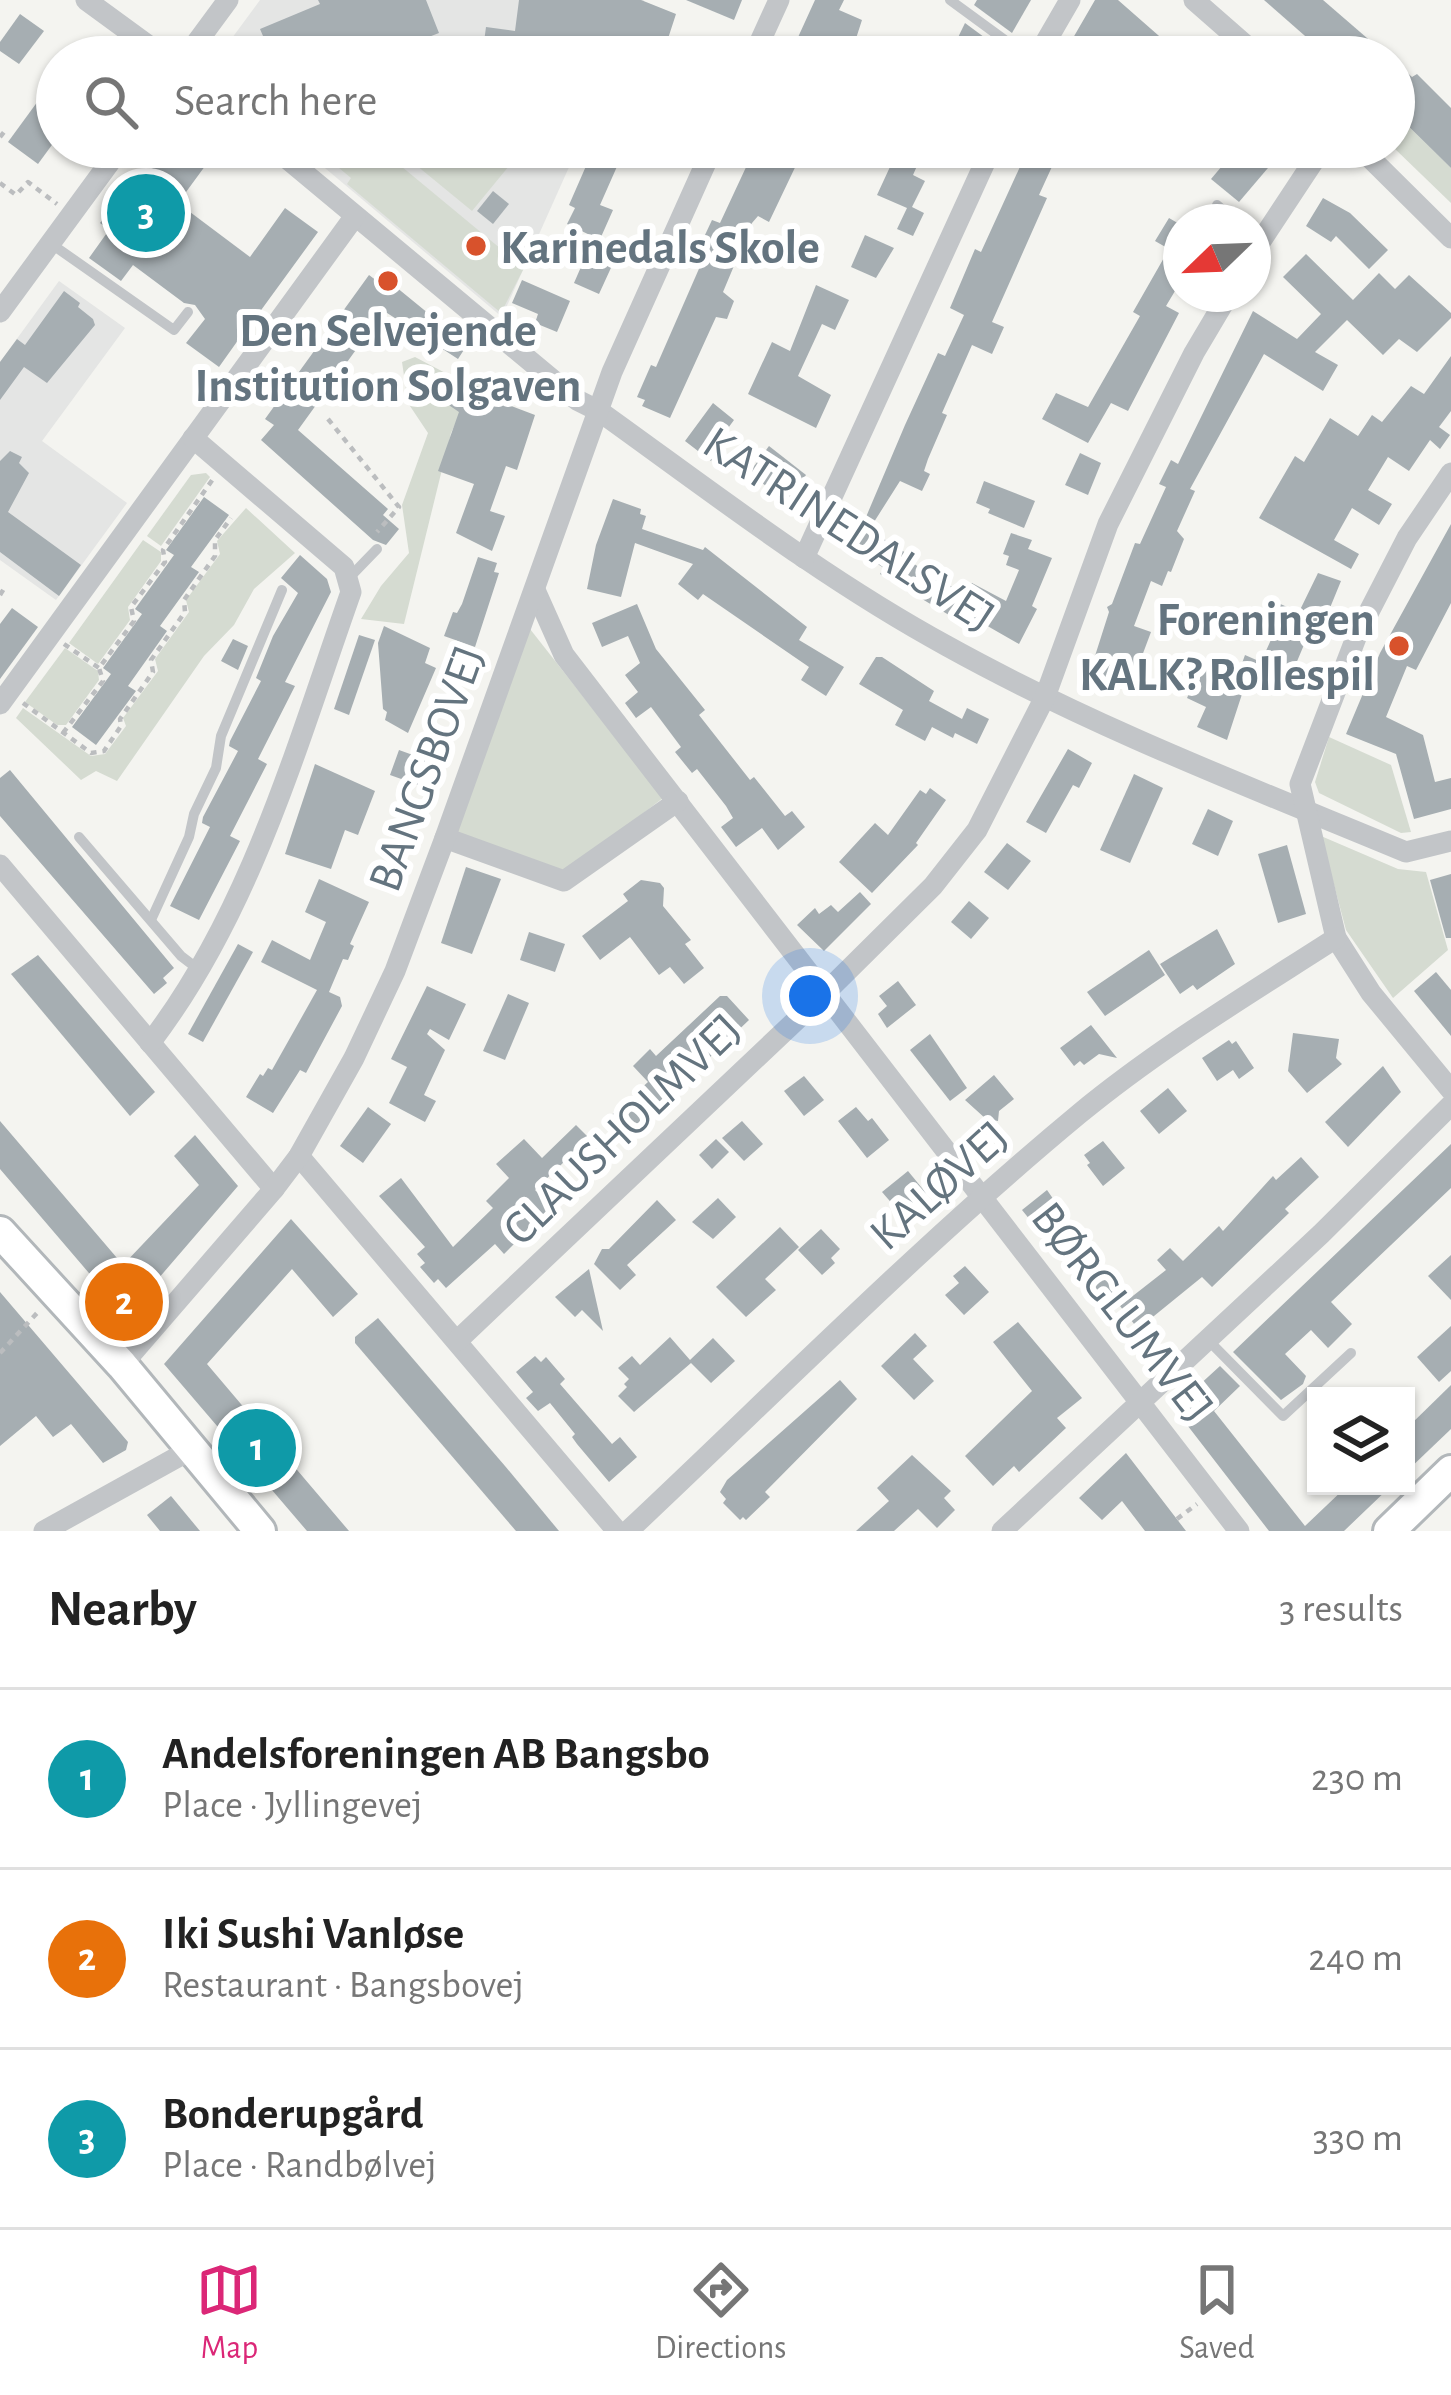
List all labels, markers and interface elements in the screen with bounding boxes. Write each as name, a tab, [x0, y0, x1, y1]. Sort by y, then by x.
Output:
search box	[36, 36, 1415, 168]
icon: search	[78, 69, 144, 135]
text: Search here	[174, 79, 377, 124]
pin: 3	[107, 168, 185, 258]
north arrow	[1163, 204, 1271, 312]
place label: Karinedals Skole	[500, 225, 820, 273]
marker: Karinedals Skole	[463, 233, 489, 259]
marker: Den Selvejende Institution Solgaven	[375, 268, 401, 294]
place label: Den Selvejende Institution Solgaven	[194, 308, 582, 411]
street label: KATRINEDALSVEJ	[694, 419, 1002, 642]
place label: Foreningen KALK? Rollespil	[1079, 597, 1375, 700]
marker: Foreningen KALK? Rollespil	[1386, 633, 1412, 659]
street label: BANGSBOVEJ	[361, 640, 494, 898]
your location	[780, 966, 840, 1026]
street label: CLAUSHOLMVEJ	[495, 1005, 751, 1255]
street label: KALØVEJ	[862, 1113, 1018, 1260]
street label: BØRGLUMVEJ	[1022, 1194, 1222, 1432]
pin: 2	[85, 1257, 163, 1347]
map controls	[1307, 1387, 1415, 1495]
button: layers	[1307, 1387, 1415, 1495]
pin: 1	[218, 1403, 296, 1493]
text: Nearby	[48, 1584, 197, 1635]
text: 3 results	[1279, 1590, 1403, 1629]
text: Andelsforeningen AB Bangsbo	[162, 1732, 710, 1777]
text: 1	[80, 1759, 94, 1798]
text: 230 m	[1311, 1759, 1403, 1798]
text: Place · Jyllingevej	[162, 1786, 422, 1825]
text: Iki Sushi Vanløse	[162, 1912, 464, 1957]
text: 2	[78, 1939, 96, 1978]
text: 240 m	[1308, 1939, 1403, 1978]
text: Restaurant · Bangsbovej	[162, 1966, 524, 2005]
text: Bonderupgård	[162, 2092, 424, 2137]
text: 3	[79, 2119, 95, 2158]
text: 330 m	[1313, 2119, 1403, 2158]
text: Place · Randbølvej	[162, 2146, 437, 2185]
tab: Map	[196, 2257, 262, 2369]
tab: Directions	[655, 2257, 786, 2369]
tab: Saved	[1179, 2257, 1255, 2369]

